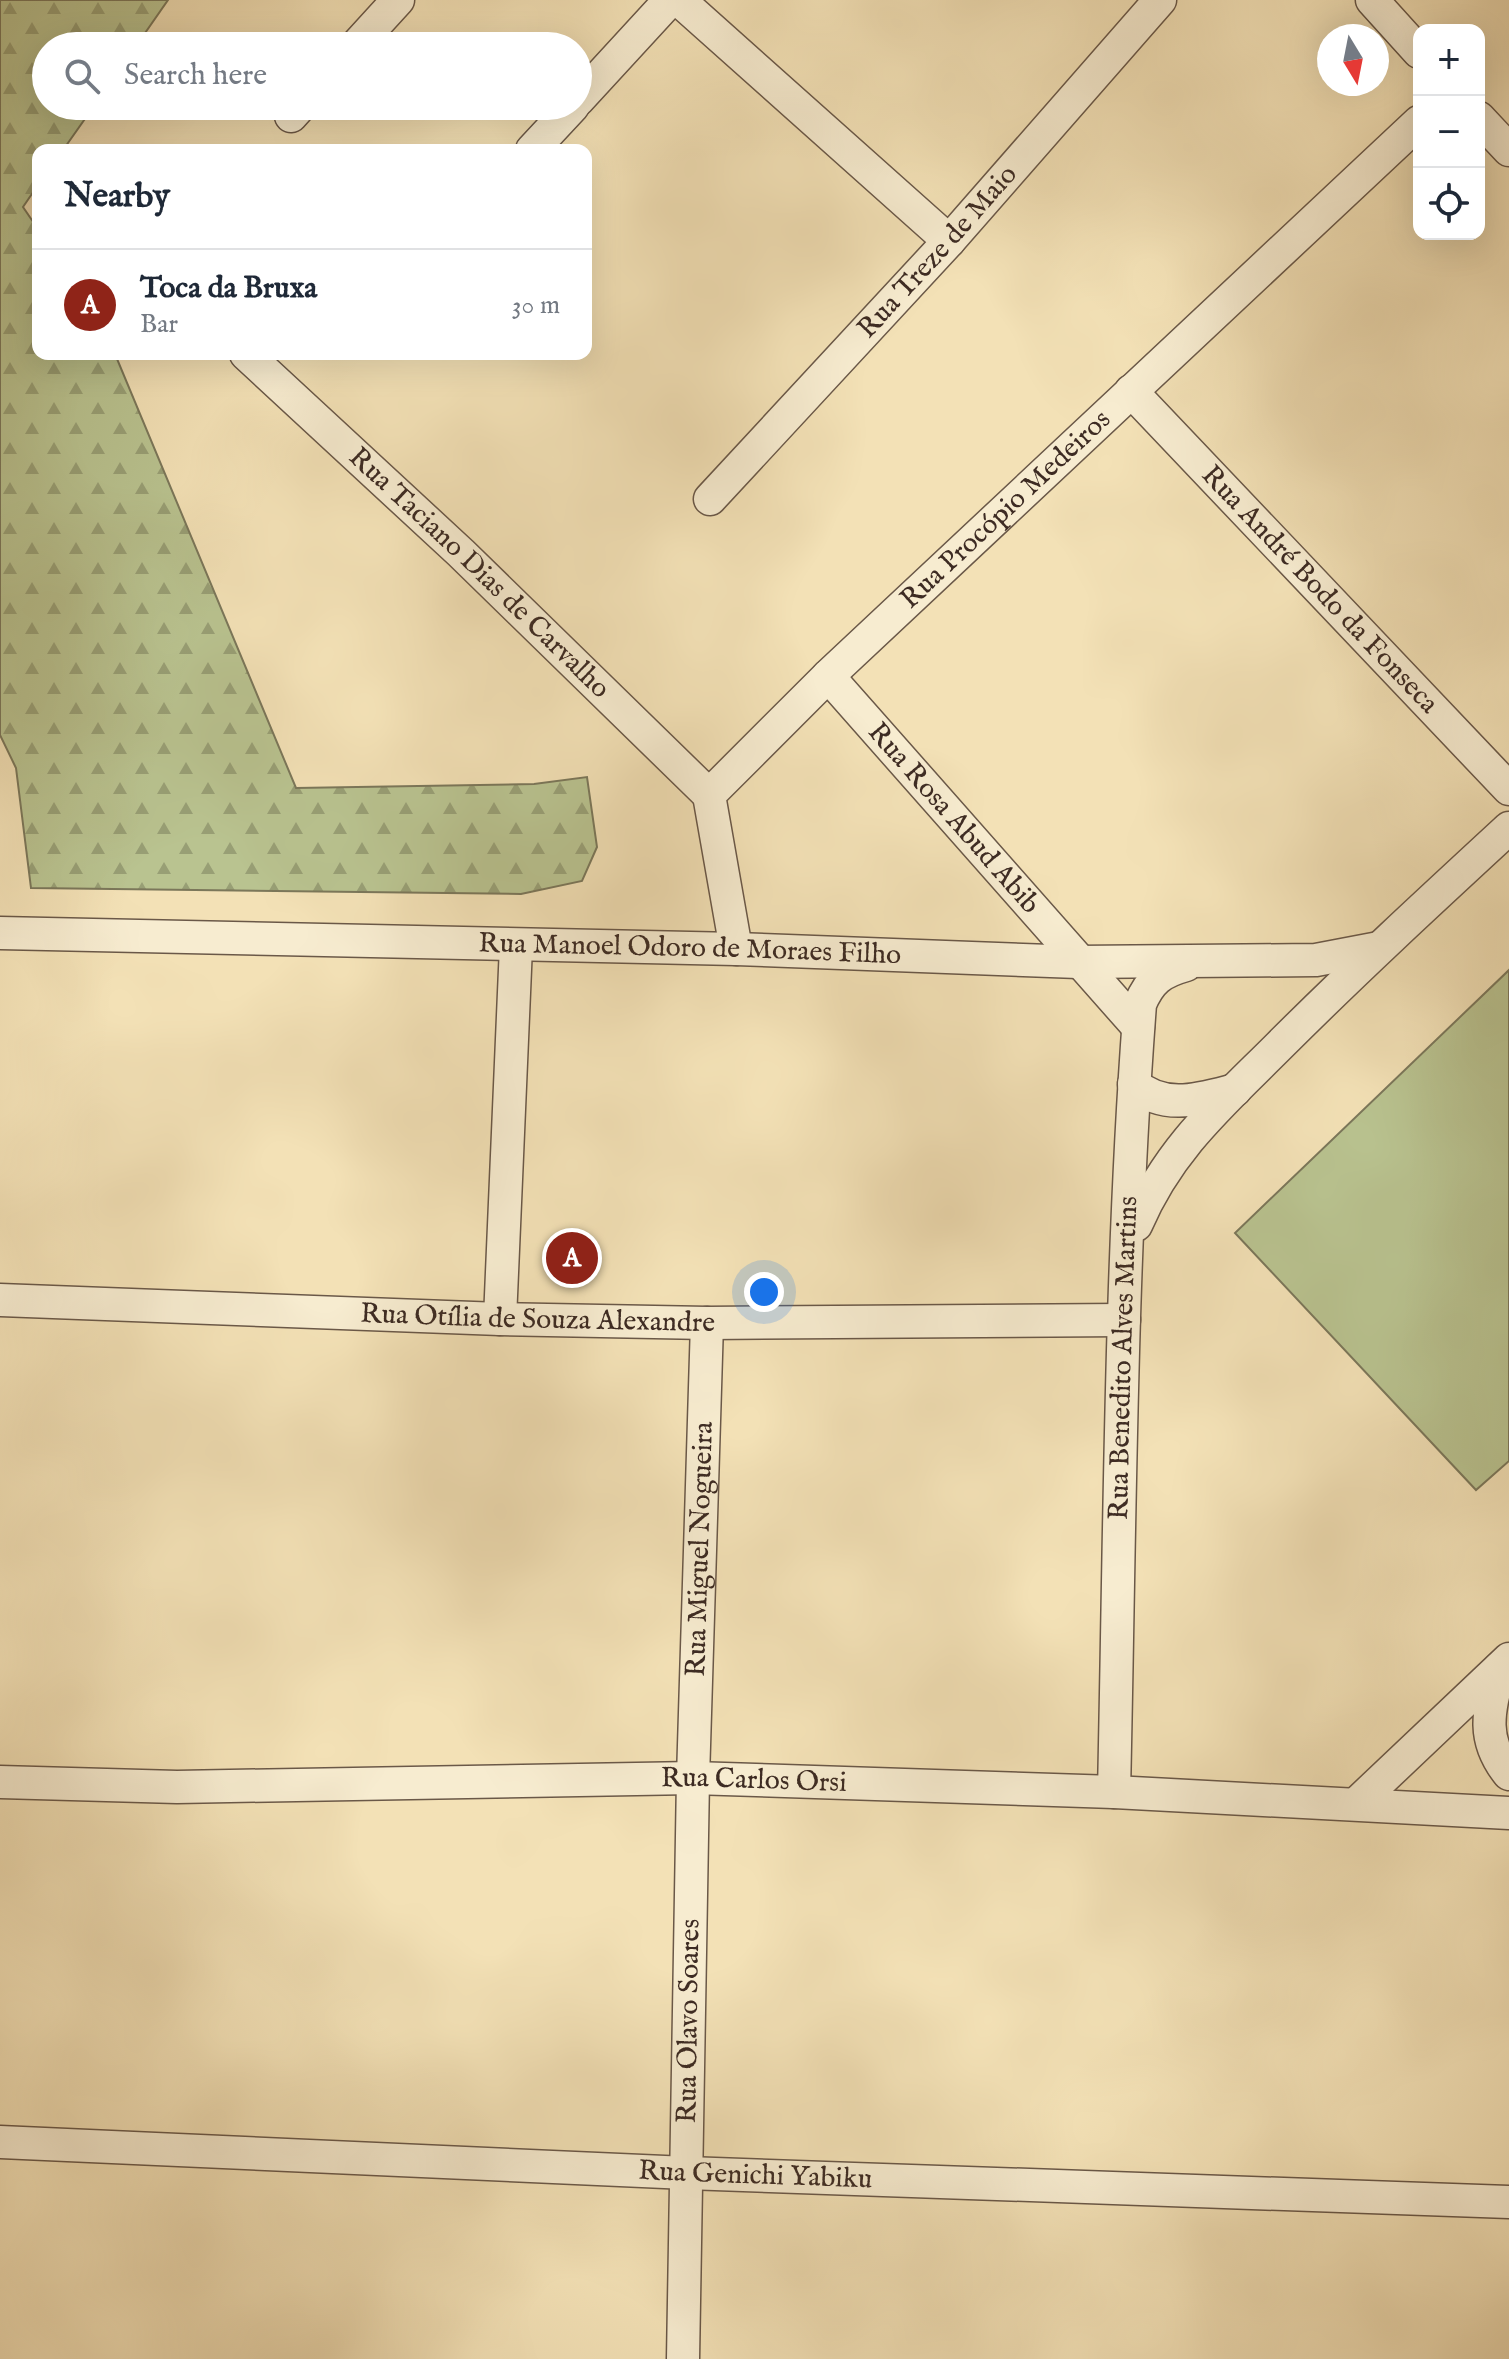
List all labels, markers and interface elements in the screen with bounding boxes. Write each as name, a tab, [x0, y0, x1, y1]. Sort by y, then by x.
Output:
north arrow	[1317, 24, 1389, 96]
map controls	[1413, 24, 1485, 240]
button: +	[1413, 24, 1485, 96]
search box	[32, 32, 592, 120]
icon: search	[60, 54, 104, 98]
text: Search here	[124, 57, 267, 95]
button: −	[1413, 96, 1485, 168]
street label: Rua Treze de Maio	[850, 158, 1025, 346]
button: locate	[1413, 168, 1485, 240]
text: Nearby	[64, 175, 170, 218]
text: Toca da Bruxa	[140, 270, 317, 308]
text: A	[81, 289, 99, 322]
text: 30 m	[512, 289, 560, 322]
text: Bar	[140, 308, 178, 341]
street label: Rua Procópio Medeiros	[893, 403, 1118, 617]
street label: Rua Taciano Dias de Carvalho	[341, 440, 617, 706]
street label: Rua André Bodo da Fonseca	[1194, 458, 1446, 722]
street label: Rua Rosa Abud Abib	[860, 715, 1048, 921]
street label: Rua Manoel Odoro de Moraes Filho	[478, 926, 902, 973]
street label: Rua Benedito Alves Martins	[1102, 1195, 1146, 1520]
pin: A	[546, 1228, 598, 1288]
your location	[744, 1272, 784, 1312]
street label: Rua Otília de Souza Alexandre	[360, 1296, 715, 1341]
street label: Rua Miguel Nogueira	[679, 1420, 721, 1677]
street label: Rua Carlos Orsi	[661, 1760, 847, 1801]
street label: Rua Olavo Soares	[670, 1918, 708, 2124]
street label: Rua Genichi Yabiku	[637, 2153, 873, 2197]

